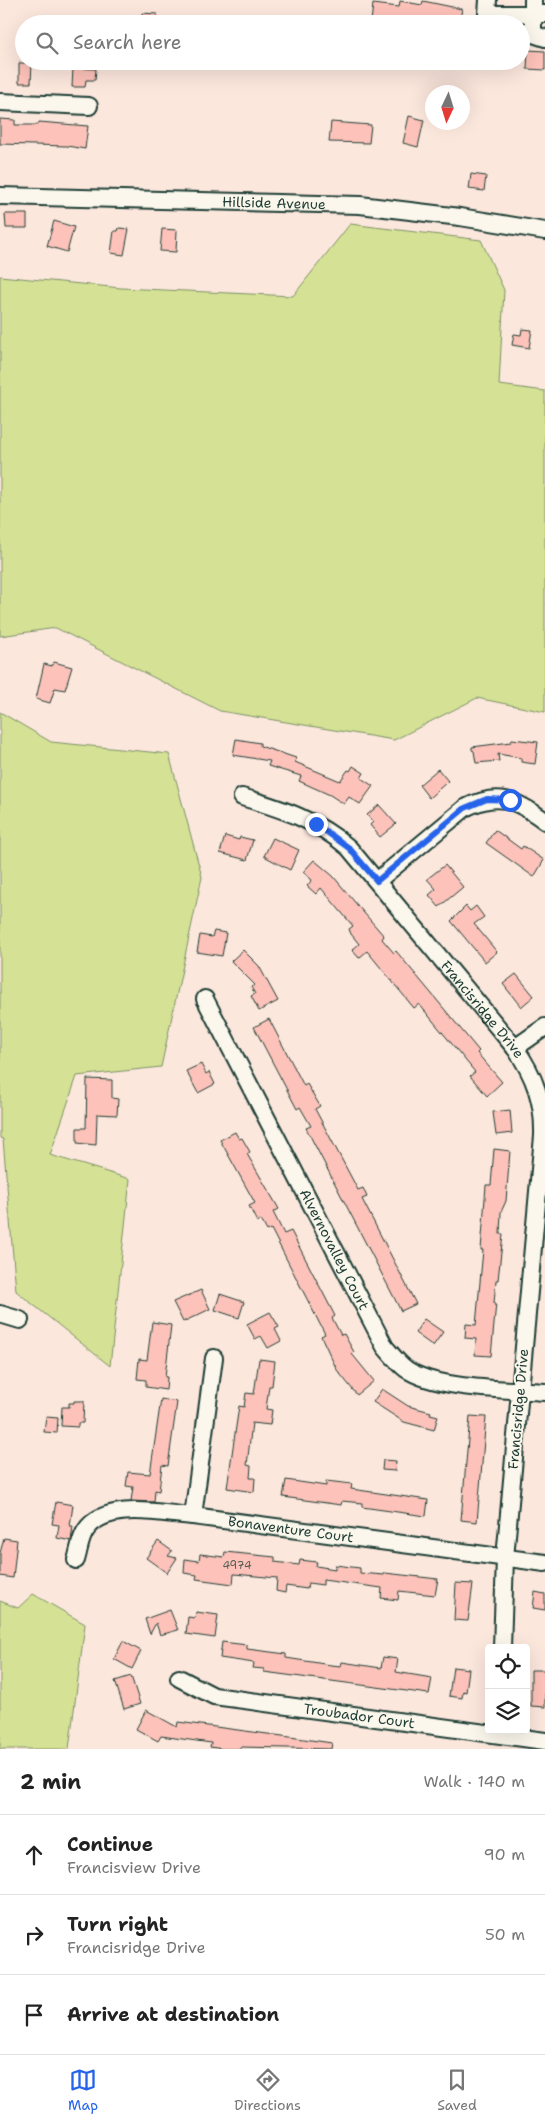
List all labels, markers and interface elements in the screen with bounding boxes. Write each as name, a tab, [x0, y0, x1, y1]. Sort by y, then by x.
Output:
search box	[15, 15, 530, 70]
icon: search	[33, 29, 61, 57]
text: Search here	[73, 30, 182, 55]
north arrow	[425, 85, 470, 130]
street label: Hillside Avenue	[222, 193, 326, 213]
route start	[499, 789, 522, 812]
route end	[305, 813, 328, 836]
street label: Francisridge Drive	[437, 957, 528, 1062]
street label: Alvernovalley Court	[296, 1186, 373, 1313]
street label: Francisridge Drive	[504, 1348, 532, 1470]
street label: Bonaventure Court	[227, 1512, 355, 1546]
house number: 4974	[222, 1558, 252, 1573]
map controls	[485, 1644, 530, 1734]
button: locate	[485, 1644, 530, 1689]
button: layers	[485, 1689, 530, 1734]
street label: Troubador Court	[303, 1699, 416, 1732]
text: 2 min	[20, 1768, 81, 1796]
text: Walk · 140 m	[423, 1771, 525, 1792]
text: Continue	[67, 1832, 153, 1857]
icon: ahead	[20, 1841, 48, 1869]
text: 90 m	[484, 1844, 525, 1865]
text: Francisview Drive	[67, 1857, 201, 1878]
text: Turn right	[67, 1912, 168, 1937]
icon: right	[20, 1921, 48, 1949]
text: 50 m	[485, 1924, 525, 1945]
text: Francisridge Drive	[67, 1937, 206, 1958]
icon: arrive	[20, 2001, 48, 2029]
text: Arrive at destination	[67, 2002, 279, 2027]
tab: Map	[68, 2066, 98, 2114]
tab: Directions	[234, 2066, 301, 2114]
tab: Saved	[437, 2066, 477, 2114]

